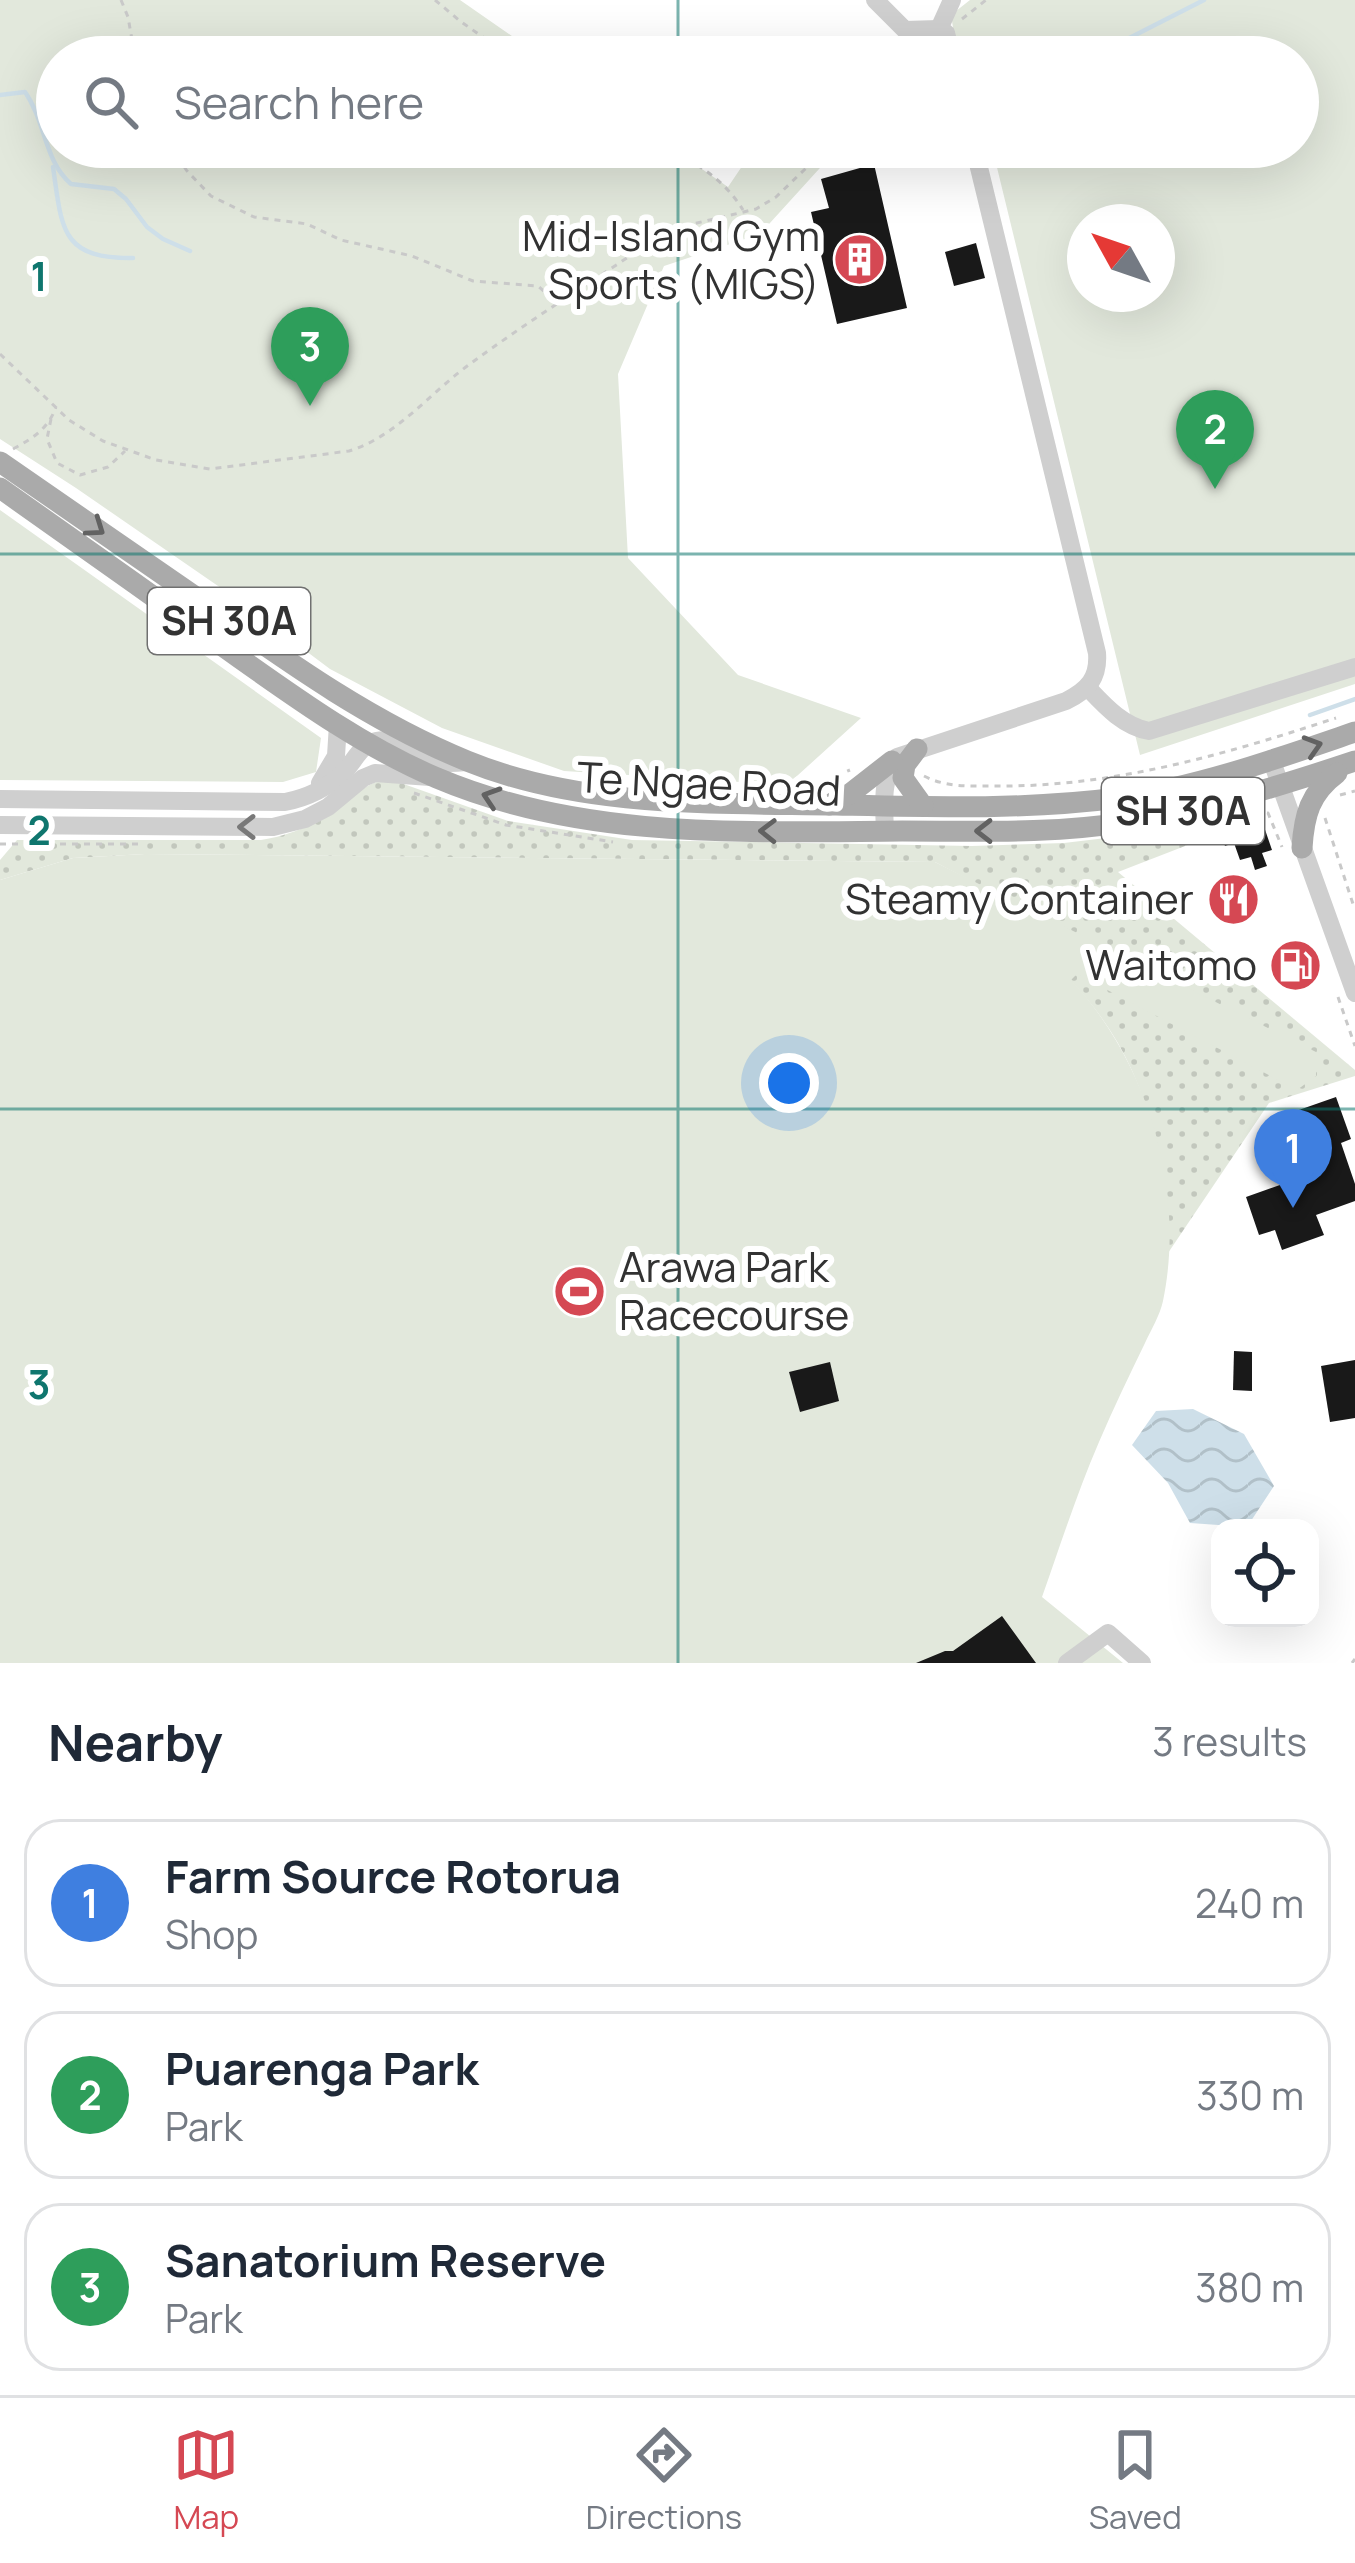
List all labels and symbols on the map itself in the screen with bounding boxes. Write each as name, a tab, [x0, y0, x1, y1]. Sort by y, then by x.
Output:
north arrow	[1067, 204, 1175, 312]
place label: Mid-Island Gym Sports (MIGS)	[522, 206, 820, 312]
building icon: Mid-Island Gym Sports (MIGS)	[831, 232, 887, 288]
text: 1	[30, 249, 48, 303]
pin: 3	[271, 307, 349, 406]
pin: 2	[1176, 390, 1254, 489]
one-way arrow	[83, 514, 105, 536]
road number: SH 30A	[148, 588, 310, 654]
one-way arrow	[1302, 735, 1323, 760]
street label: Te Ngae Road	[576, 747, 842, 819]
road number: SH 30A	[1102, 778, 1264, 844]
one-way arrow	[481, 786, 502, 811]
text: 2	[27, 803, 51, 857]
one-way arrow	[237, 814, 255, 840]
one-way arrow	[758, 818, 777, 844]
one-way arrow	[974, 818, 992, 844]
place label: Steamy Container	[845, 869, 1194, 927]
restaurant icon: Steamy Container	[1205, 871, 1261, 927]
place label: Waitomo	[1085, 935, 1257, 993]
fuel station icon: Waitomo	[1268, 937, 1324, 993]
your location	[759, 1053, 819, 1113]
pin: 1	[1254, 1109, 1332, 1208]
place label: Arawa Park Racecourse	[619, 1237, 849, 1343]
sports icon: Arawa Park Racecourse	[552, 1263, 608, 1319]
text: 3	[28, 1357, 50, 1411]

